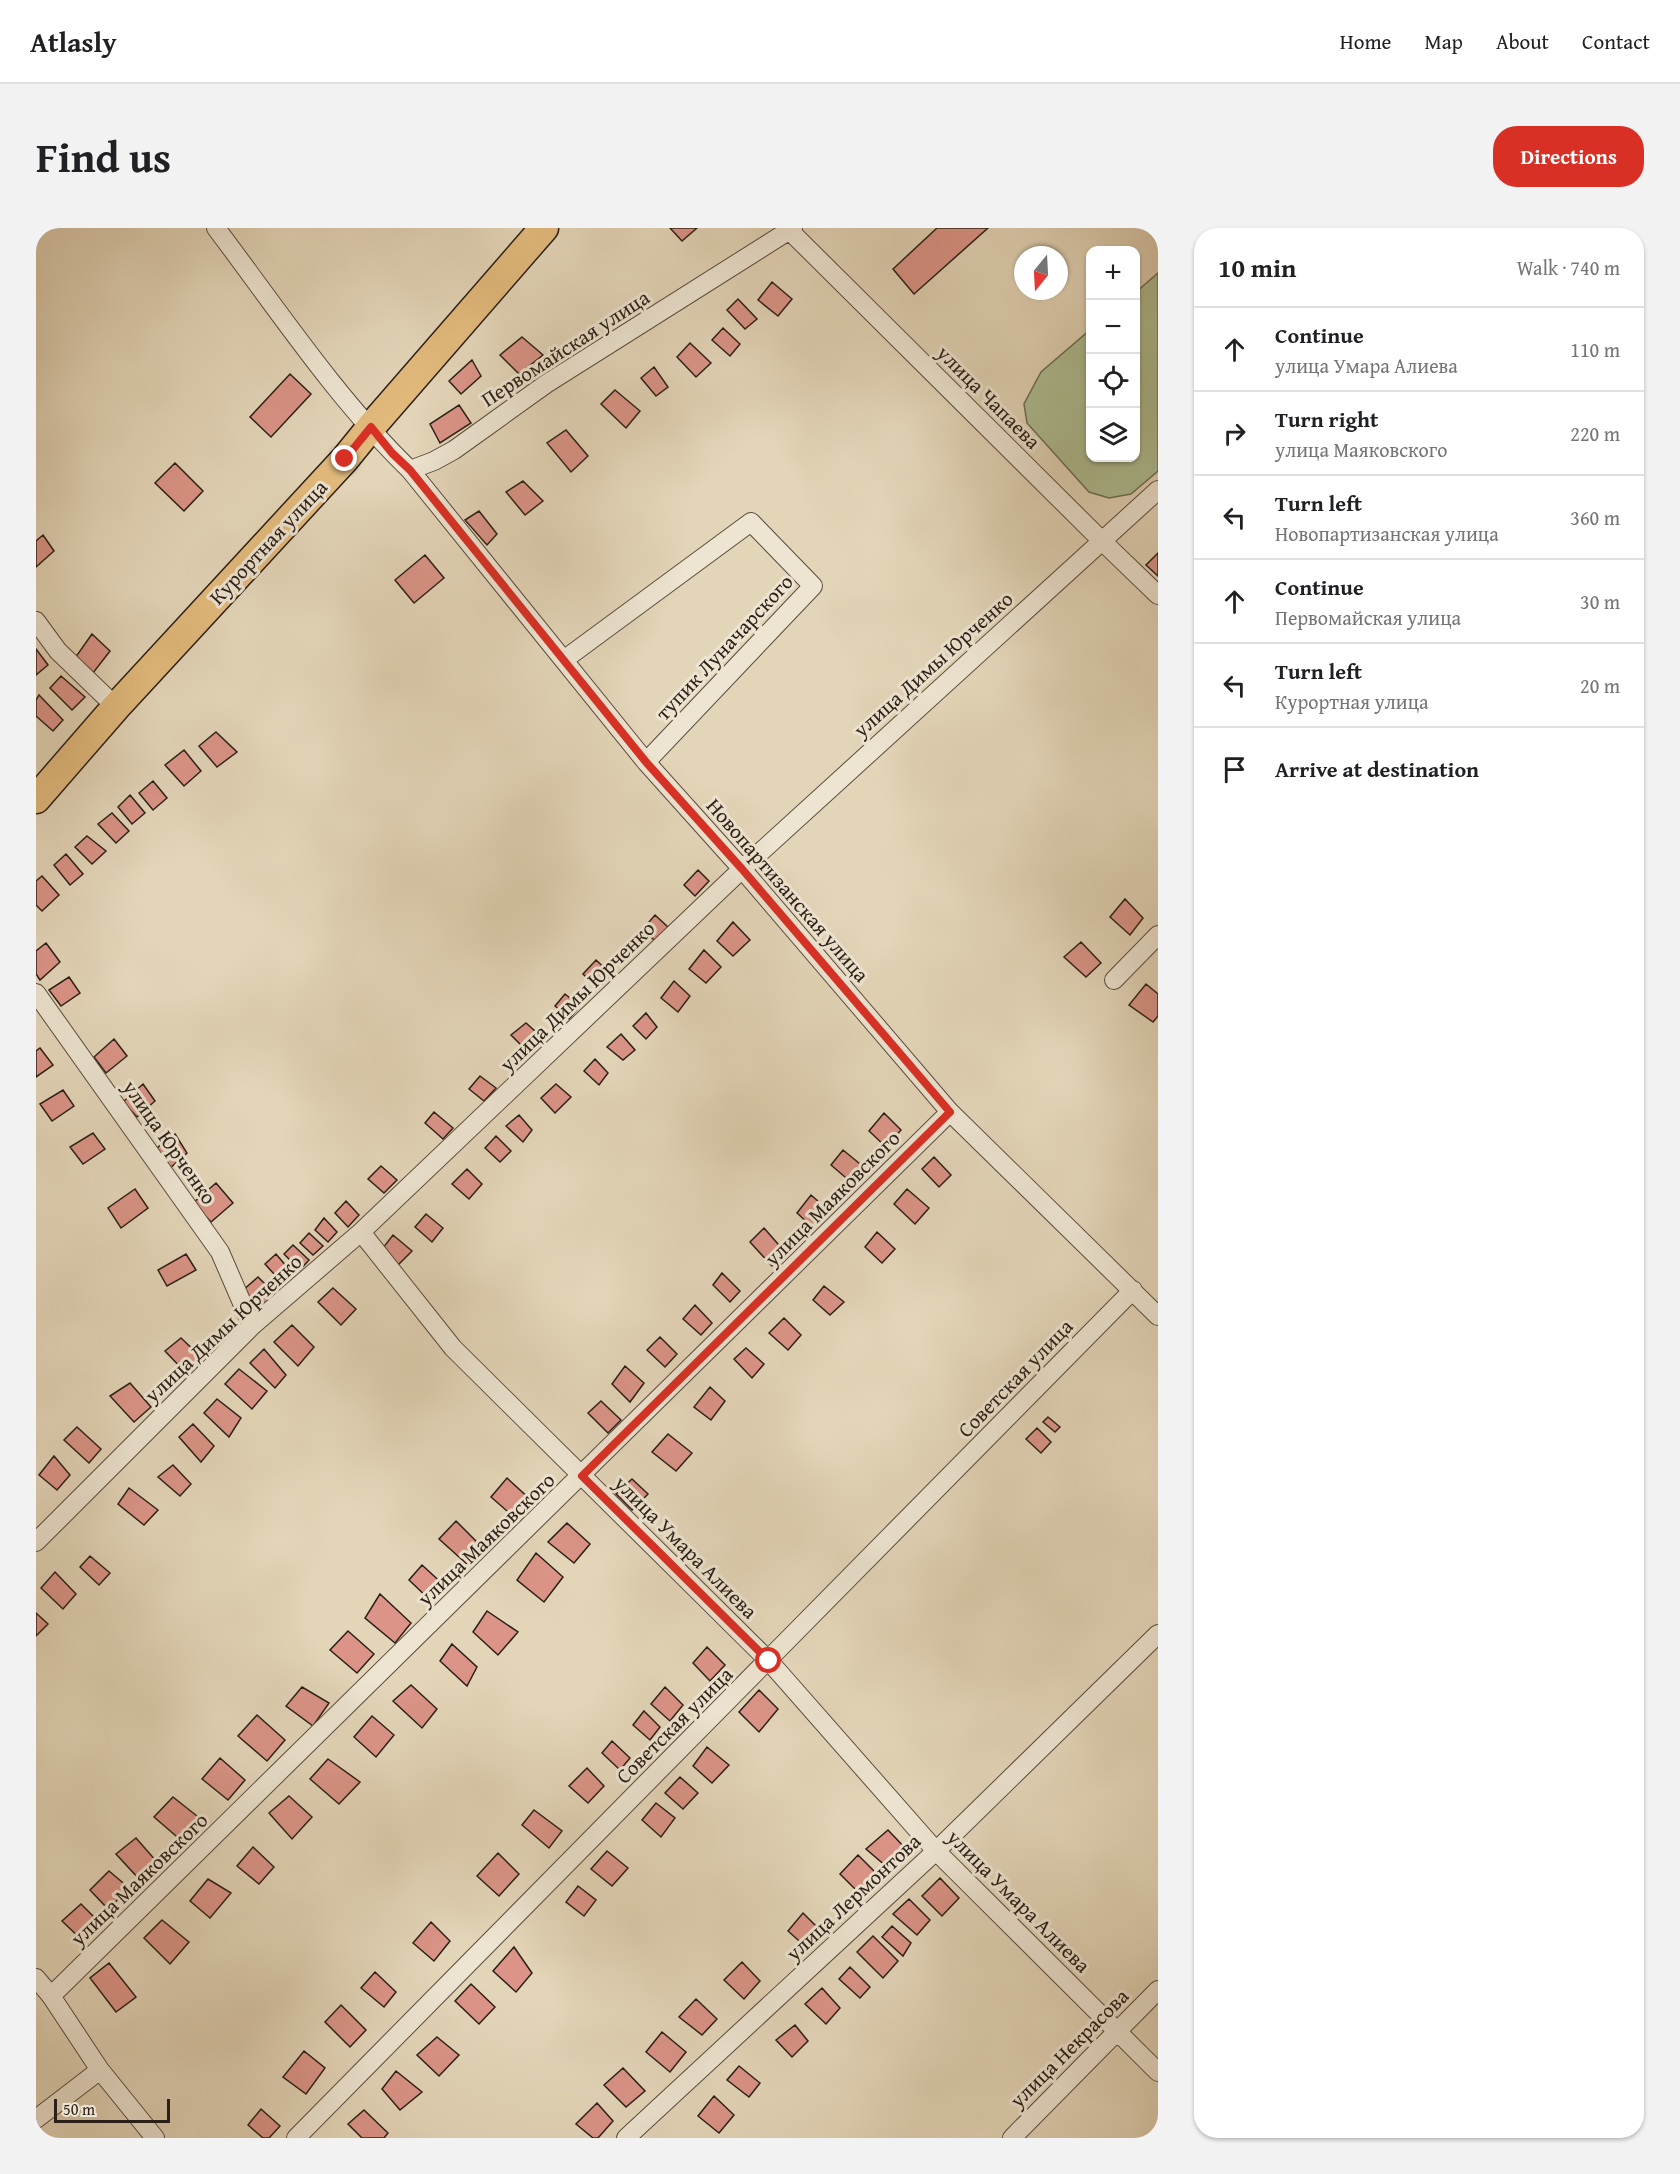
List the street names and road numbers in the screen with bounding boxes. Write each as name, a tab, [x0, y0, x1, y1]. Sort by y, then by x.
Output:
street label: Первомайская улица	[475, 282, 655, 414]
street label: улица Чапаева	[929, 337, 1048, 456]
street label: Курортная улица	[202, 472, 334, 612]
street label: тупик Луначарского	[648, 567, 800, 727]
street label: улица Димы Юрченко	[845, 584, 1020, 745]
street label: Новопартизанская улица	[699, 791, 877, 989]
street label: улица Димы Юрченко	[491, 913, 662, 1079]
street label: улица Юрченко	[115, 1073, 224, 1211]
street label: улица Маяковского	[756, 1123, 907, 1274]
street label: улица Димы Юрченко	[136, 1246, 309, 1410]
street label: Советская улица	[950, 1312, 1080, 1444]
street label: улица Маяковского	[409, 1465, 562, 1614]
street label: улица Умара Алиева	[606, 1467, 765, 1626]
street label: Советская улица	[608, 1659, 740, 1791]
street label: улица Маяковского	[62, 1805, 215, 1954]
street label: улица Умара Алиева	[939, 1821, 1098, 1980]
street label: улица Лермонтова	[778, 1826, 928, 1969]
street label: улица Некрасова	[1002, 1981, 1136, 2115]

